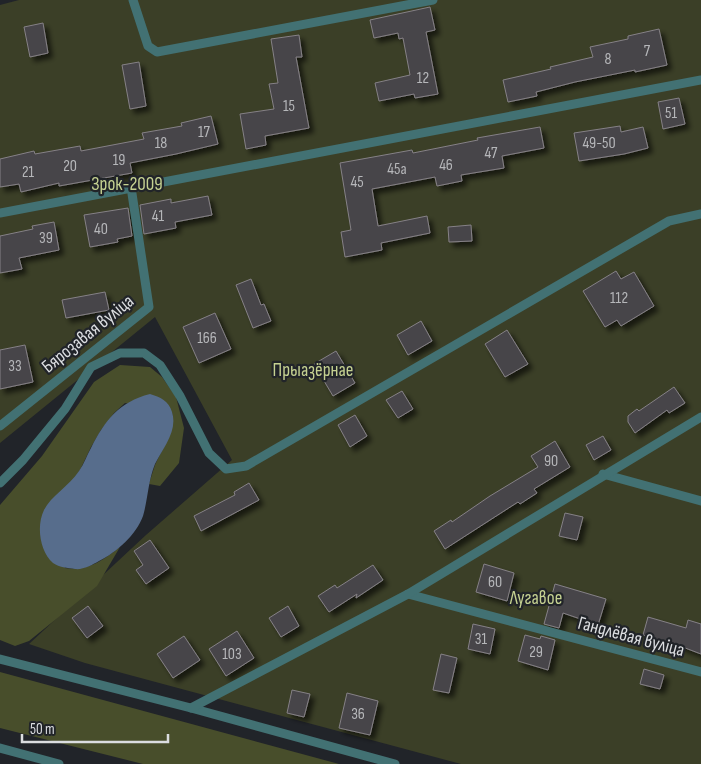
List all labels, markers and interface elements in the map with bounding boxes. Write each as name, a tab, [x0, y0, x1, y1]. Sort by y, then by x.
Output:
house number: 7	[644, 42, 651, 61]
house number: 8	[604, 50, 612, 69]
house number: 12	[417, 69, 429, 88]
house number: 15	[283, 97, 295, 116]
house number: 51	[665, 104, 677, 123]
house number: 17	[198, 123, 211, 142]
house number: 18	[155, 134, 167, 153]
house number: 49-50	[582, 134, 616, 153]
house number: 47	[485, 144, 498, 163]
house number: 19	[113, 151, 125, 170]
house number: 46	[439, 156, 453, 175]
house number: 20	[63, 157, 77, 176]
house number: 45а	[387, 160, 407, 179]
house number: 21	[22, 163, 35, 182]
park label: Зрок-2009	[91, 173, 163, 196]
house number: 45	[350, 173, 364, 192]
house number: 41	[152, 207, 165, 226]
house number: 40	[94, 220, 108, 239]
house number: 39	[39, 229, 53, 248]
house number: 112	[610, 289, 628, 308]
street label: Бярозавая вуліца	[37, 290, 139, 378]
house number: 166	[197, 329, 217, 348]
house number: 33	[8, 357, 22, 376]
park label: Прыазёрнае	[273, 359, 353, 382]
house number: 90	[544, 452, 558, 471]
house number: 60	[488, 573, 502, 592]
park label: Лугавое	[509, 587, 562, 610]
street label: Гандлёвая вуліца	[575, 612, 687, 662]
house number: 31	[475, 630, 488, 649]
house number: 29	[529, 643, 543, 662]
house number: 103	[222, 645, 242, 664]
house number: 36	[351, 705, 365, 724]
scale bar	[22, 712, 169, 744]
text: 50 m	[30, 720, 55, 739]

